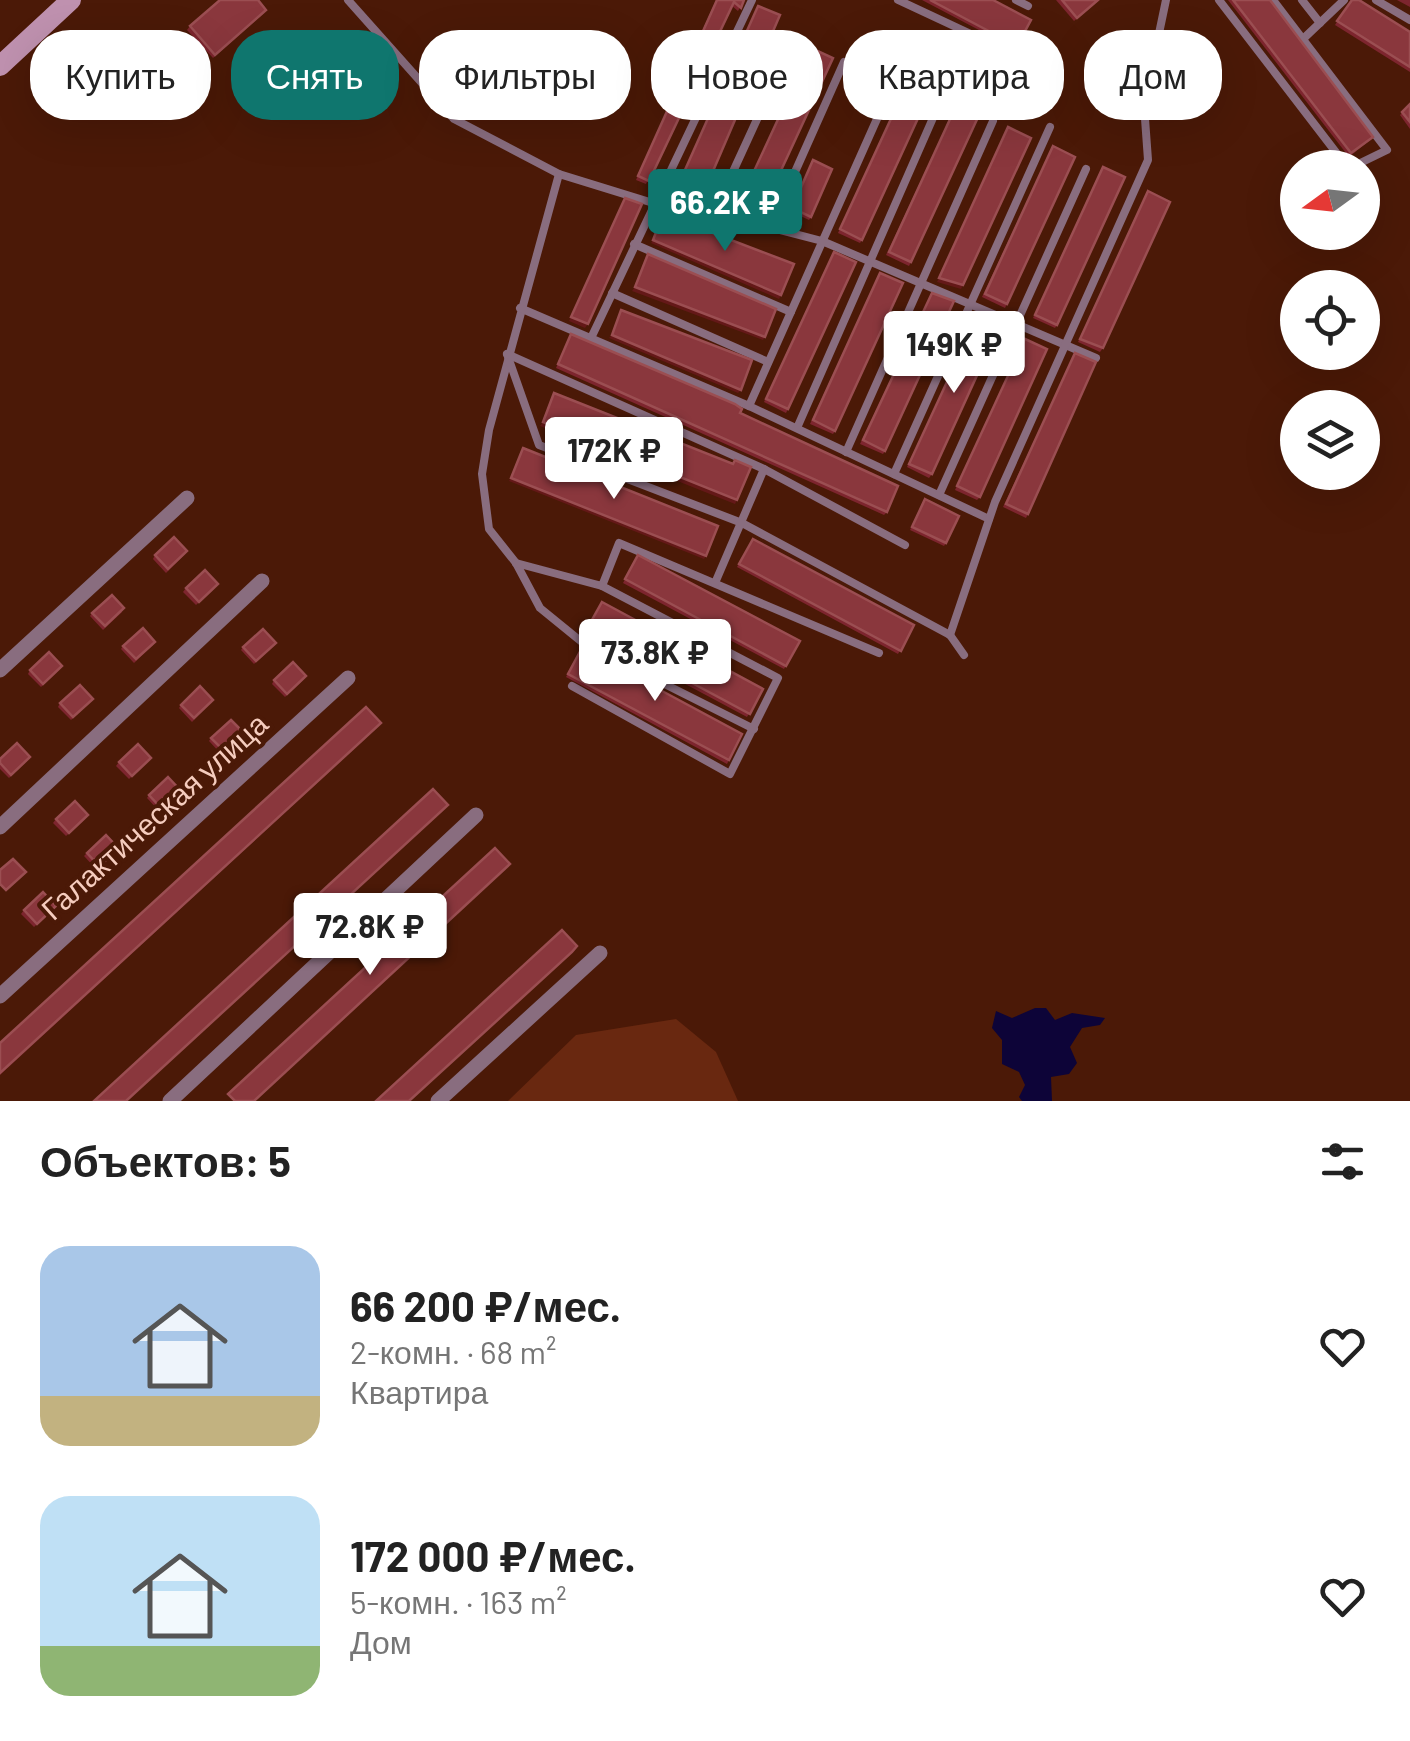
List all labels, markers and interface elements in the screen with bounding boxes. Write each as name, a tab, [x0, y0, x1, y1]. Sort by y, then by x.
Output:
chip: Купить	[30, 30, 211, 120]
chip: Снять	[231, 30, 399, 120]
chip: Фильтры	[419, 30, 631, 120]
chip: Новое	[651, 30, 823, 120]
chip: Квартира	[843, 30, 1064, 120]
chip: Дом	[1084, 30, 1222, 120]
north arrow	[1280, 150, 1380, 250]
map controls	[1280, 150, 1380, 490]
pin: 66.2K ₽	[633, 169, 817, 254]
text: 66.2K ₽	[670, 182, 780, 220]
button: locate	[1280, 270, 1380, 370]
pin: 149K ₽	[873, 311, 1035, 396]
text: 149K ₽	[906, 324, 1002, 362]
button: layers	[1280, 390, 1380, 490]
pin: 172K ₽	[533, 417, 695, 502]
text: 172K ₽	[567, 430, 661, 468]
pin: 73.8K ₽	[563, 619, 747, 704]
text: 73.8K ₽	[601, 632, 709, 670]
street label: Галактическая улица	[33, 704, 274, 927]
pin: 72.8K ₽	[278, 893, 462, 978]
text: 72.8K ₽	[316, 906, 424, 944]
icon: filters	[1315, 1134, 1370, 1189]
text: Объектов: 5	[40, 1135, 291, 1185]
text: 66 200 ₽/мес.	[350, 1280, 621, 1330]
icon: home	[120, 1286, 240, 1406]
icon: heart	[1315, 1319, 1370, 1374]
text: 2-комн. · 68 m²	[350, 1332, 556, 1370]
text: Квартира	[350, 1372, 488, 1410]
text: 172 000 ₽/мес.	[350, 1530, 636, 1580]
icon: home	[120, 1536, 240, 1656]
icon: heart	[1315, 1569, 1370, 1624]
text: 5-комн. · 163 m²	[350, 1582, 567, 1620]
text: Дом	[350, 1622, 412, 1660]

